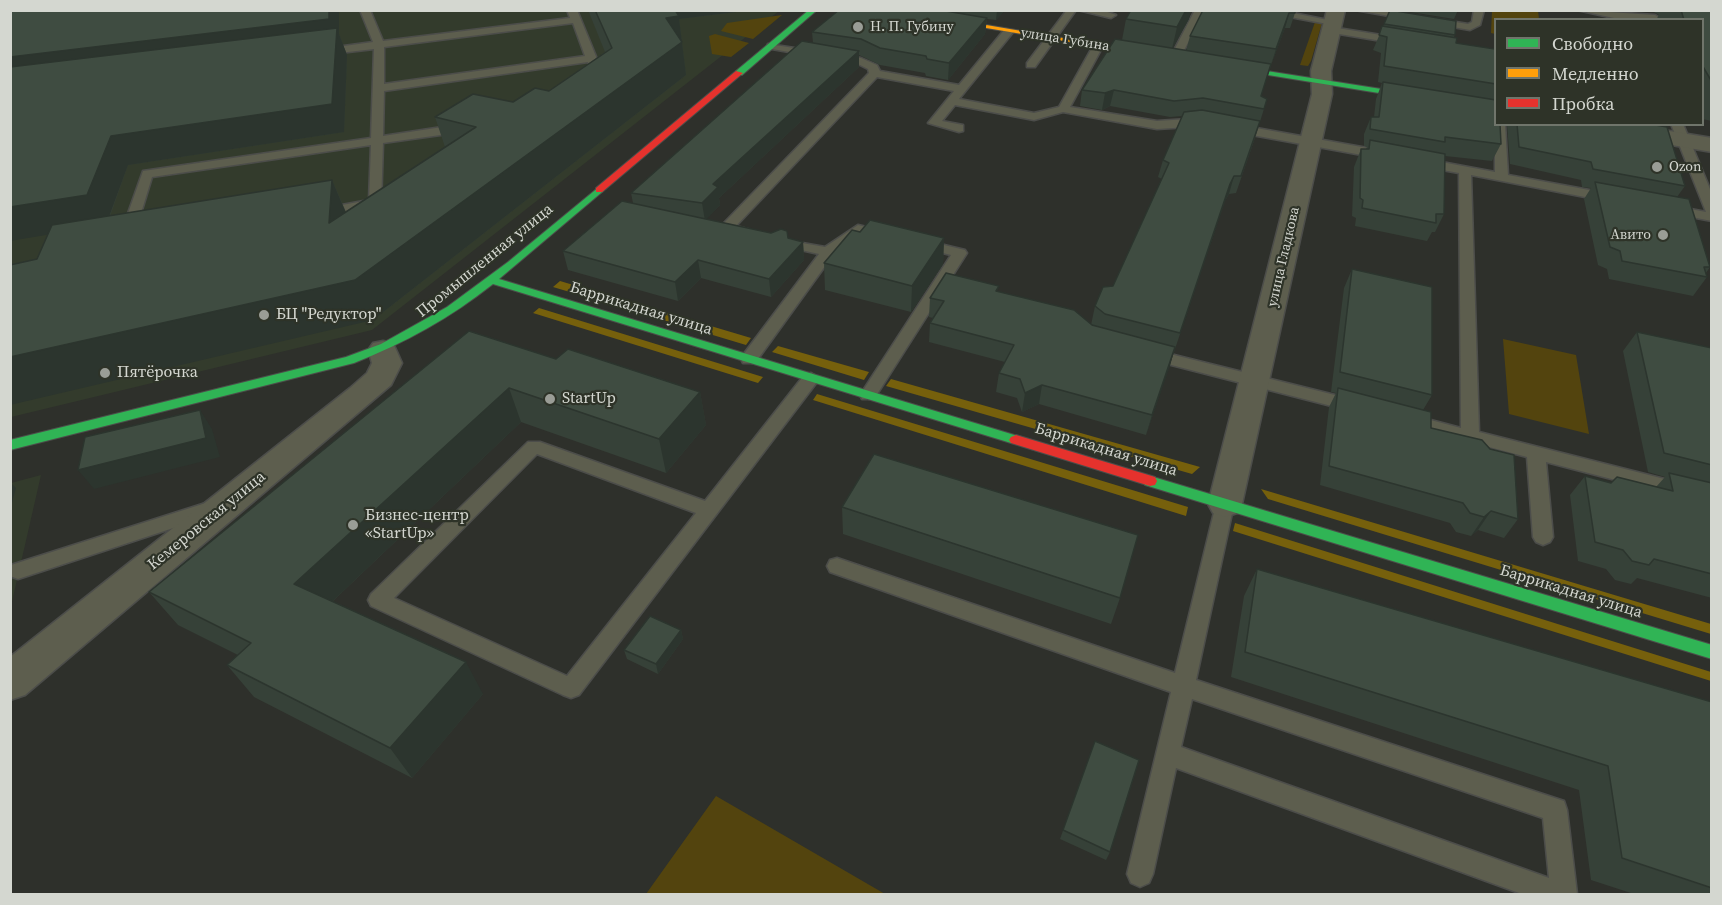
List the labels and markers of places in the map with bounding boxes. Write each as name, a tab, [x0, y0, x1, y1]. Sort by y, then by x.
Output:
place label: Н. П. Губину	[870, 19, 954, 35]
marker: Н. П. Губину	[851, 20, 865, 34]
place label: Ozon	[1669, 159, 1701, 175]
marker: Ozon	[1650, 160, 1664, 174]
place label: Авито	[1610, 227, 1651, 243]
marker: Авито	[1656, 228, 1670, 242]
place label: БЦ "Редуктор"	[276, 305, 382, 325]
marker: БЦ "Редуктор"	[257, 308, 271, 322]
place label: Пятёрочка	[117, 363, 198, 383]
marker: Пятёрочка	[98, 366, 112, 380]
place label: StartUp	[562, 389, 616, 409]
marker: StartUp	[543, 392, 557, 406]
place label: Бизнес-центр «StartUp»	[365, 506, 469, 544]
marker: Бизнес-центр «StartUp»	[346, 518, 360, 532]

